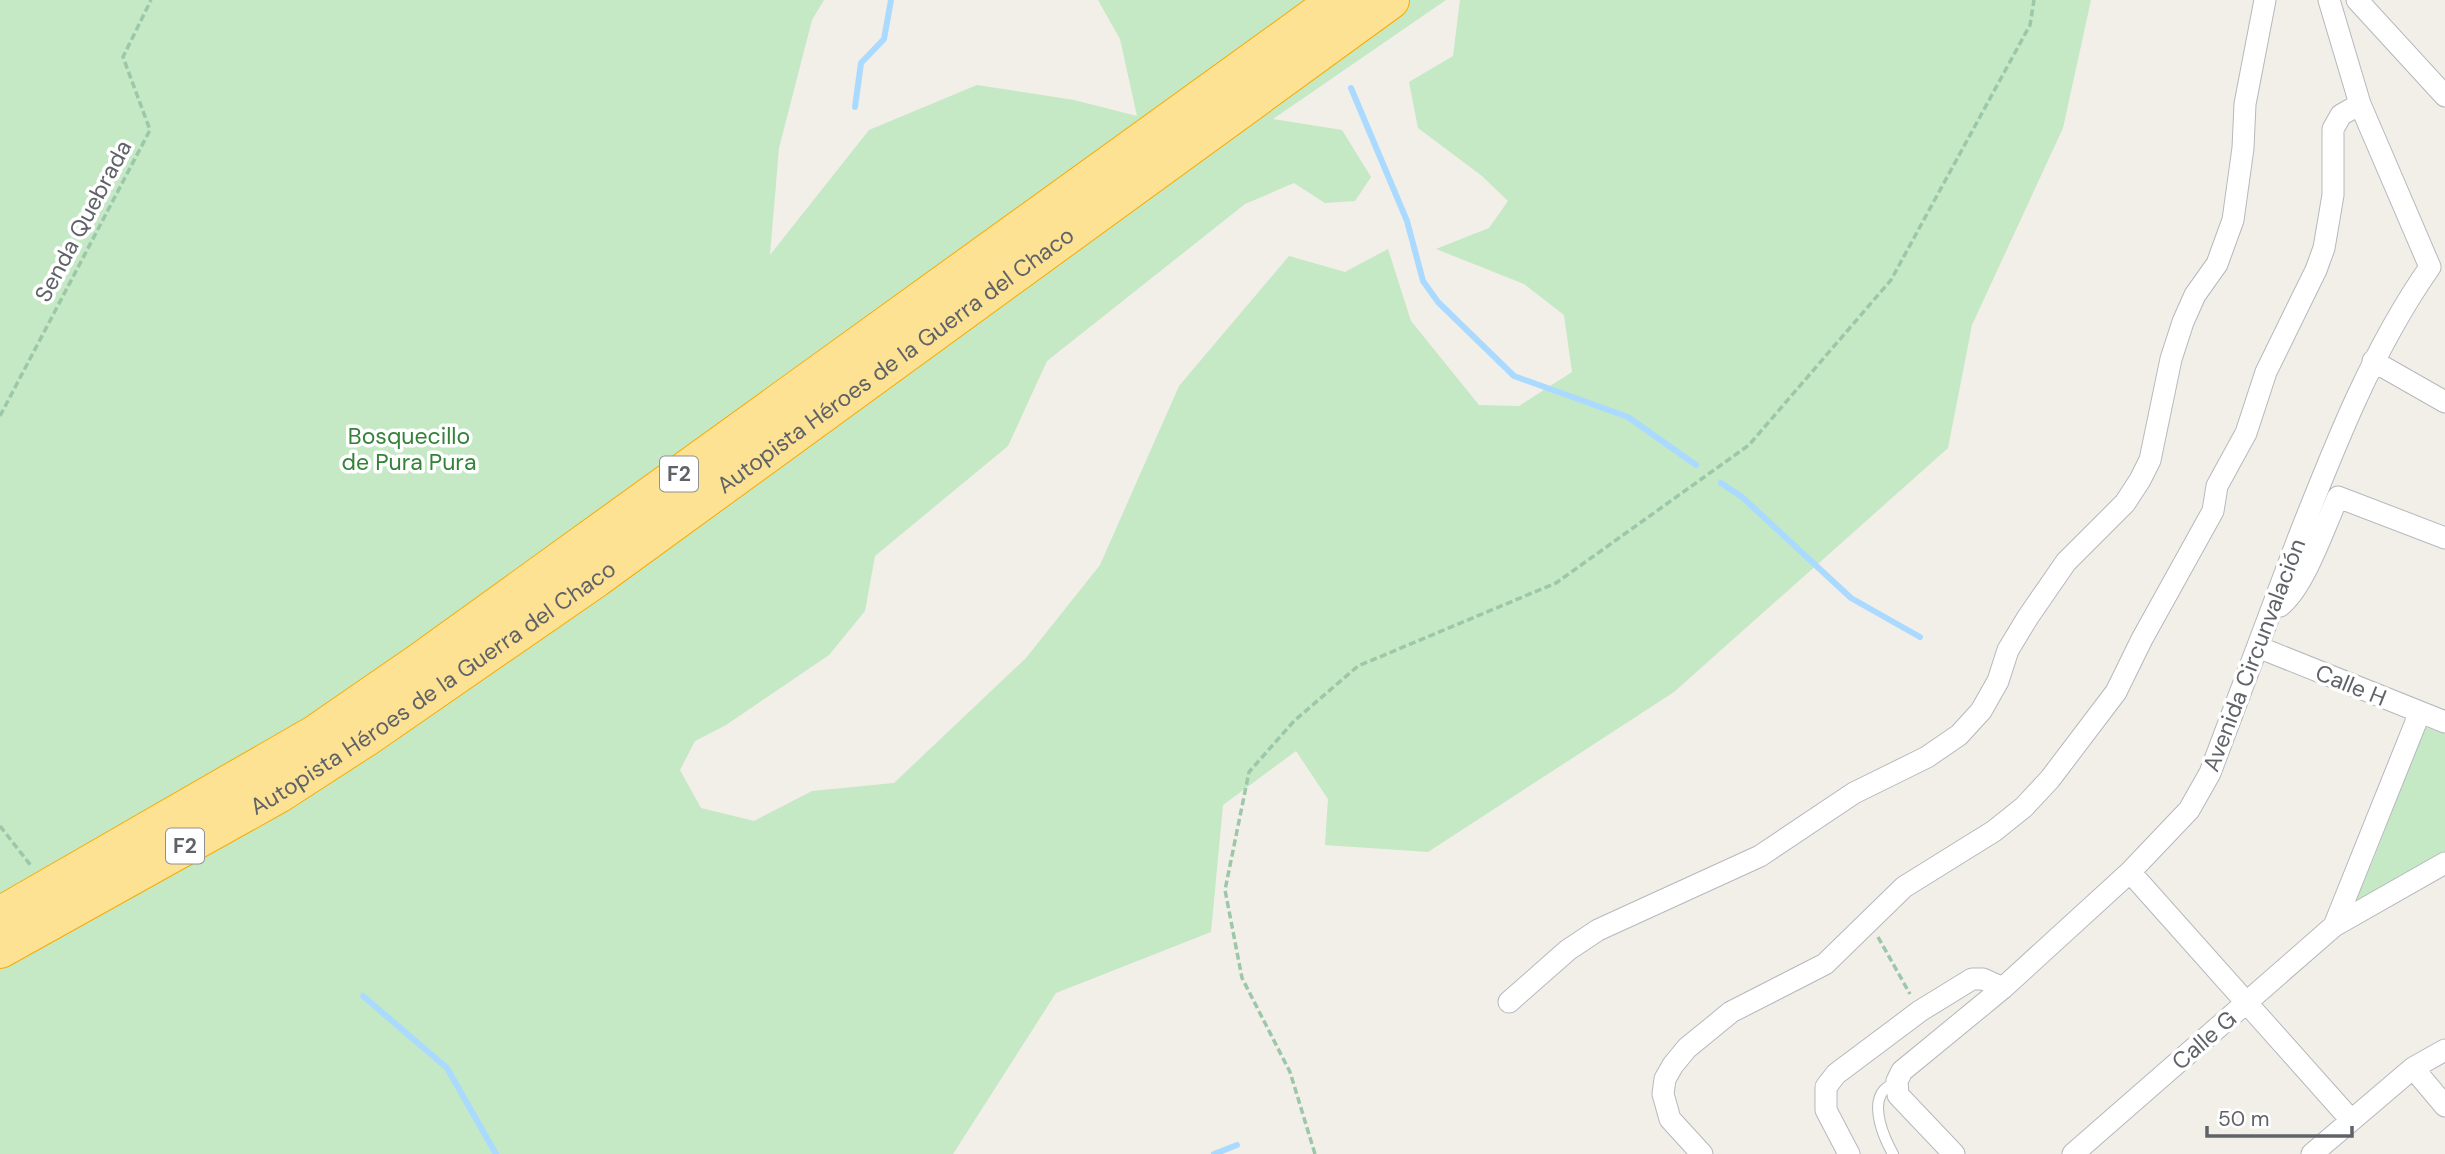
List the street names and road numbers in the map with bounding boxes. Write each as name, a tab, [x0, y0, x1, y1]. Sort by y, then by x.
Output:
street label: Senda Quebrada	[28, 135, 138, 307]
street label: Autopista Héroes de la Guerra del Chaco	[711, 220, 1080, 500]
road number: F2	[660, 456, 698, 491]
street label: Avenida Circunvalación	[2196, 534, 2312, 776]
street label: Autopista Héroes de la Guerra del Chaco	[245, 554, 622, 822]
street label: Calle H	[2311, 657, 2391, 713]
road number: F2	[166, 828, 204, 864]
street label: Calle G	[2166, 1004, 2242, 1076]

